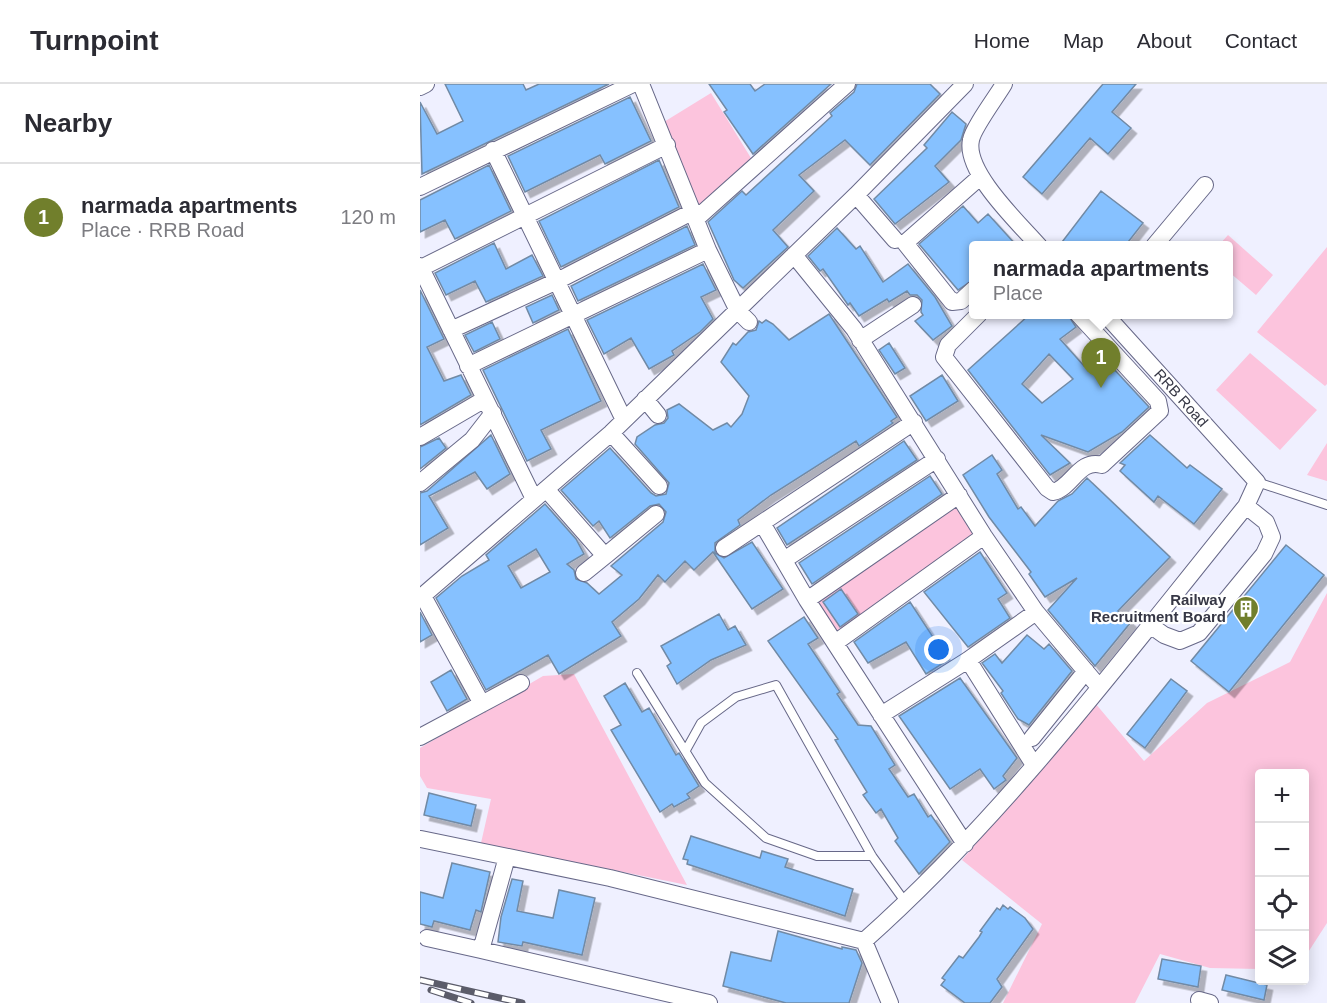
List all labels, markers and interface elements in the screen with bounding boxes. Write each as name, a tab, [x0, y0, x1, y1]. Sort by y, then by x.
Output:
text: Turnpoint	[30, 25, 159, 56]
text: Home	[974, 29, 1030, 52]
text: Map	[1063, 29, 1104, 52]
text: About	[1137, 29, 1192, 52]
text: Contact	[1225, 29, 1297, 52]
text: Nearby	[24, 108, 112, 138]
text: narmada apartments	[81, 193, 297, 218]
text: 1	[38, 206, 49, 228]
text: 120 m	[340, 206, 396, 228]
text: Place · RRB Road	[81, 219, 244, 241]
popup	[969, 241, 1233, 319]
text: narmada apartments	[993, 256, 1209, 281]
text: Place	[993, 282, 1043, 304]
pin: 1	[1082, 338, 1120, 388]
street label: RRB Road	[1151, 365, 1212, 430]
place label: Railway Recruitment Board	[1091, 591, 1227, 625]
building icon: Railway Recruitment Board	[1231, 594, 1261, 632]
your location	[924, 635, 953, 664]
map controls	[1255, 769, 1309, 985]
button: +	[1255, 769, 1309, 823]
button: −	[1255, 823, 1309, 877]
button: locate	[1255, 877, 1309, 931]
button: layers	[1255, 931, 1309, 985]

